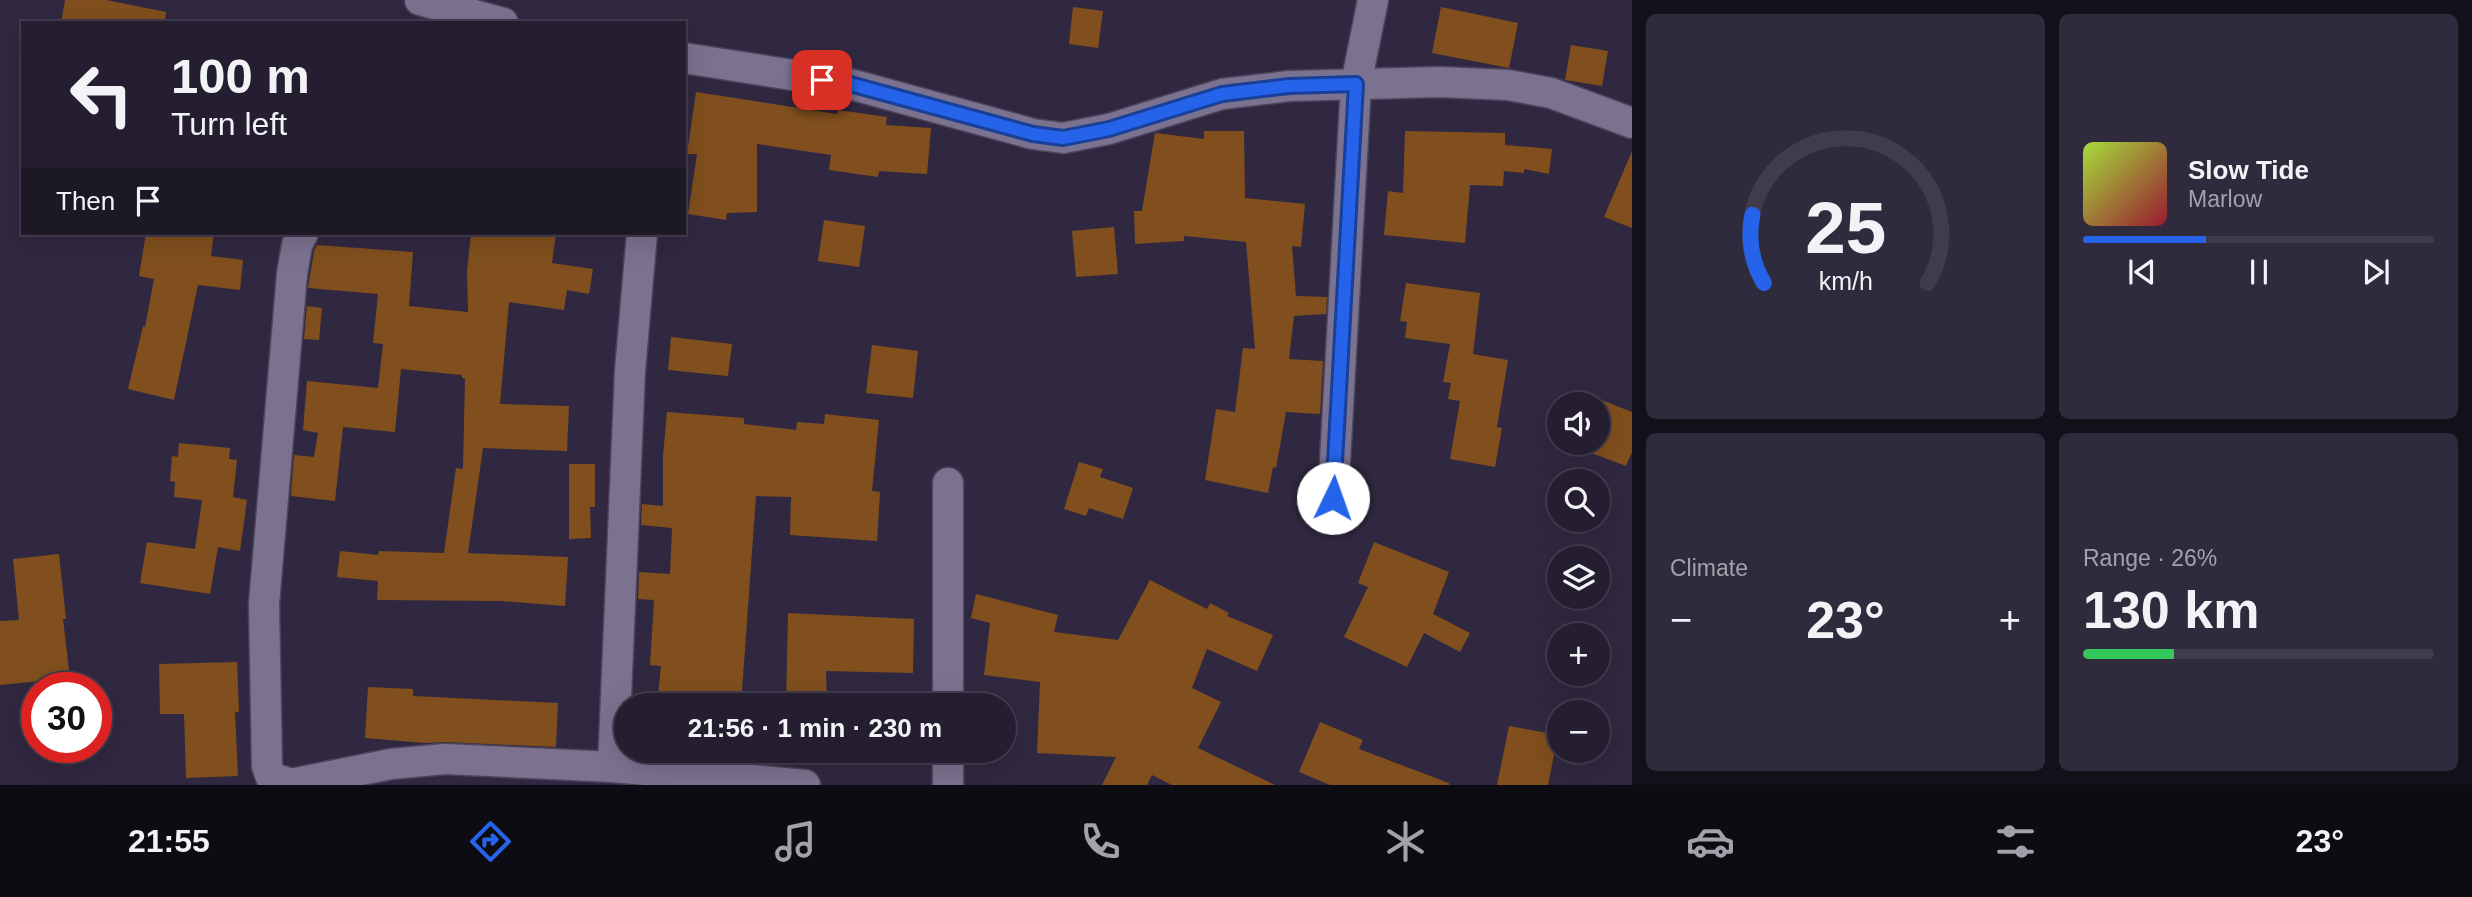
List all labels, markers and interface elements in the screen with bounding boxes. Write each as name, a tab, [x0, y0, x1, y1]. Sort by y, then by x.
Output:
icon: left	[56, 49, 147, 140]
text: 100 m	[171, 49, 310, 103]
pin	[792, 50, 852, 110]
icon: arrive	[803, 61, 841, 99]
text: Turn left	[171, 106, 287, 142]
text: Slow Tide	[2188, 155, 2309, 185]
icon: arrive	[129, 182, 167, 220]
text: Then	[56, 186, 115, 216]
text: Marlow	[2188, 186, 2262, 212]
text: 25	[1805, 187, 1886, 268]
icon: previous	[2123, 253, 2161, 291]
icon: pause	[2240, 253, 2278, 291]
icon: next	[2357, 253, 2395, 291]
text: km/h	[1818, 267, 1873, 295]
map controls	[1547, 392, 1610, 763]
button: sound	[1547, 392, 1610, 455]
position arrow	[1296, 461, 1370, 535]
button: search	[1547, 469, 1610, 532]
text: Range · 26%	[2083, 545, 2217, 571]
button: layers	[1547, 546, 1610, 609]
text: Climate	[1670, 555, 1748, 581]
text: 130 km	[2083, 581, 2259, 639]
text: 23°	[1806, 591, 1885, 649]
text: −	[1670, 599, 1692, 641]
text: +	[1999, 599, 2021, 641]
button: +	[1547, 623, 1610, 686]
speed limit sign: 30	[21, 672, 112, 763]
button: −	[1547, 700, 1610, 763]
text: 21:56 · 1 min · 230 m	[688, 713, 942, 743]
icon: directions	[466, 817, 515, 866]
icon: music	[771, 817, 820, 866]
icon: phone	[1076, 817, 1125, 866]
icon: climate	[1381, 817, 1430, 866]
icon: car	[1686, 817, 1735, 866]
icon: filters	[1991, 817, 2040, 866]
text: 21:55	[128, 823, 210, 859]
text: 23°	[2296, 823, 2344, 859]

